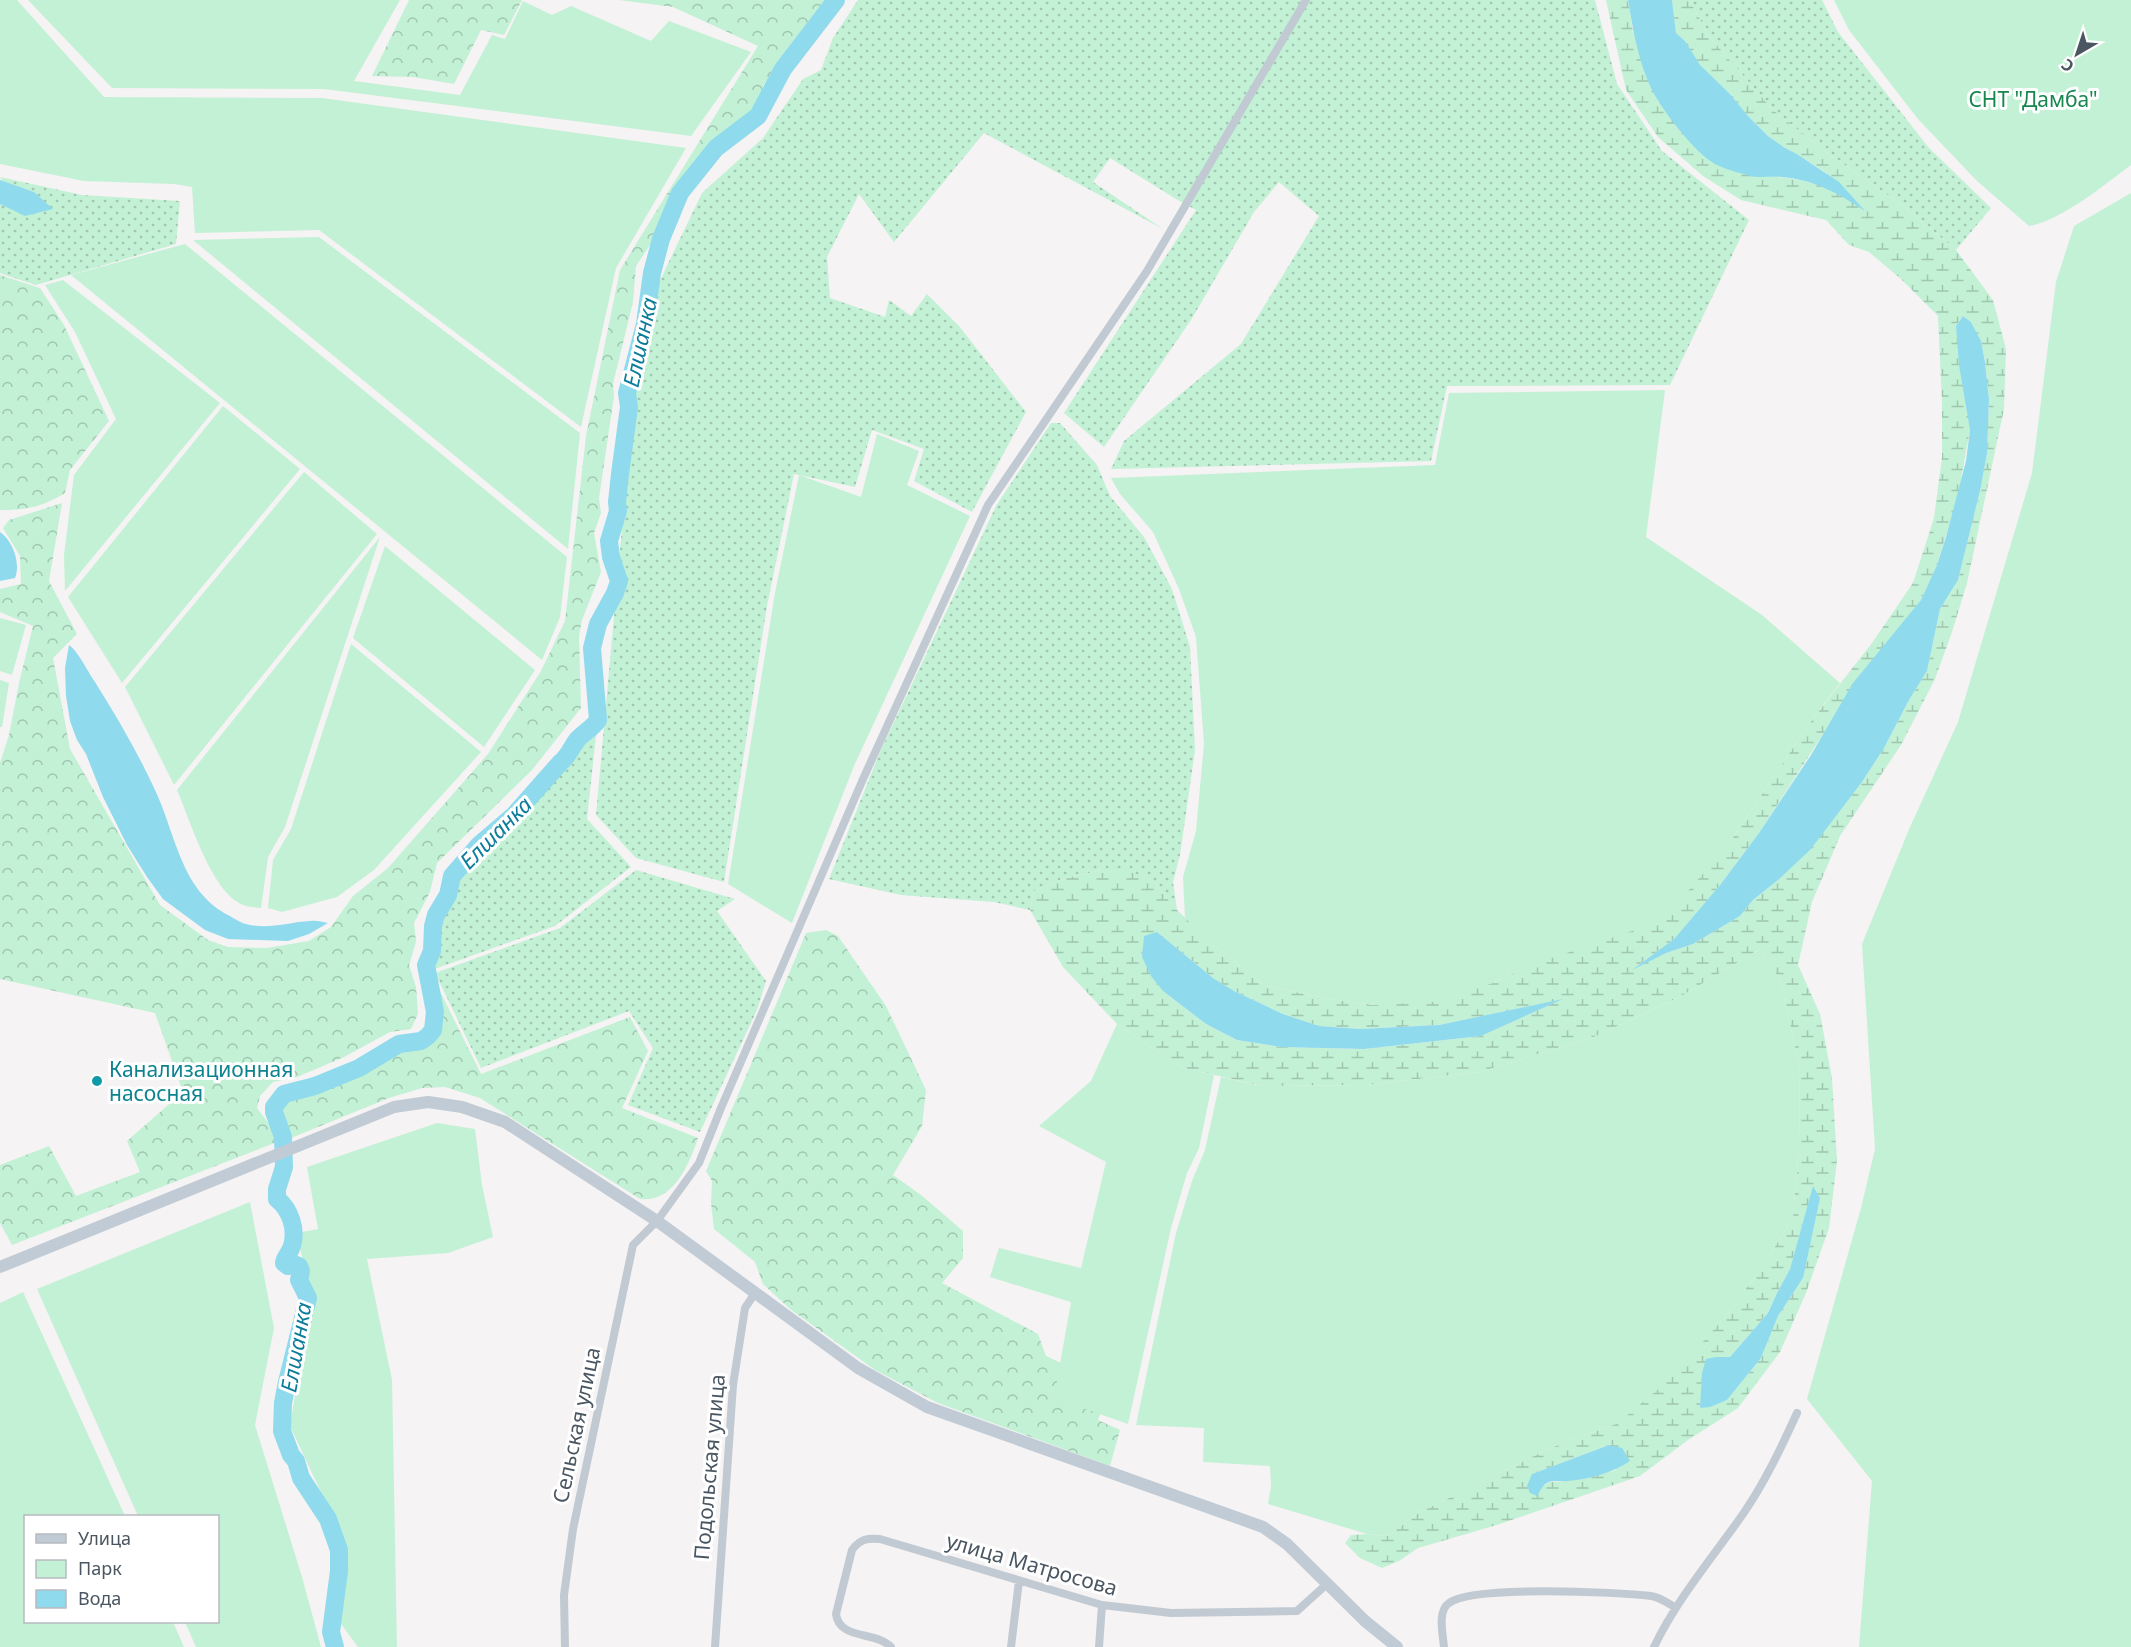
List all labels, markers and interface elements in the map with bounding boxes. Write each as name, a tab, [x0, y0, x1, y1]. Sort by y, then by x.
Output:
north arrow	[2047, 24, 2107, 84]
text: С	[2057, 54, 2078, 77]
park label: СНТ "Дамба"	[1968, 85, 2098, 113]
water label: Елшанка	[615, 294, 663, 390]
water label: Елшанка	[452, 789, 538, 875]
place label: Канализационная насосная	[109, 1055, 293, 1107]
marker: Канализационная насосная	[90, 1074, 104, 1088]
water label: Елшанка	[272, 1300, 318, 1394]
street label: Сельская улица	[546, 1344, 606, 1506]
street label: Подольская улица	[687, 1373, 731, 1561]
legend	[24, 1515, 219, 1623]
text: Улица	[78, 1526, 131, 1550]
street label: улица Матросова	[943, 1526, 1121, 1602]
text: Парк	[78, 1556, 122, 1580]
text: Вода	[78, 1586, 121, 1610]

